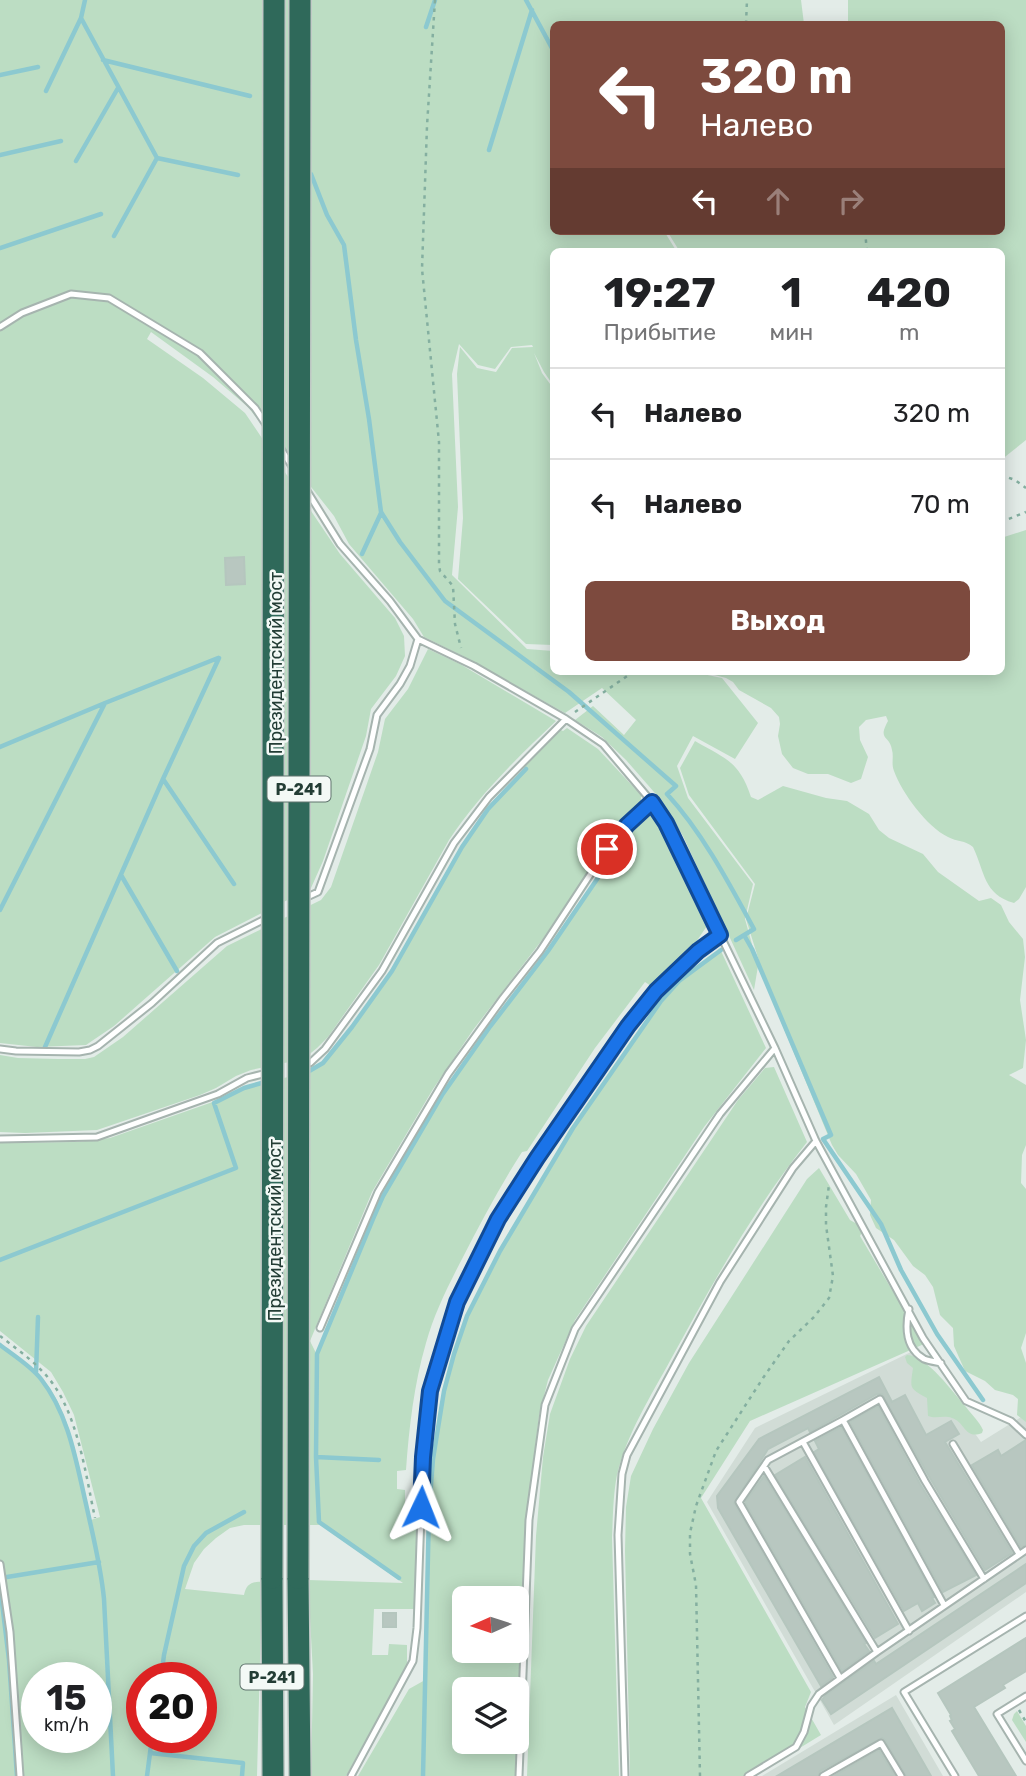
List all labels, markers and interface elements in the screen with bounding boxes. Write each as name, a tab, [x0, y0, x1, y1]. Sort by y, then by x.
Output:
text: 320 m	[700, 47, 853, 105]
icon: left	[585, 49, 676, 140]
text: Налево	[700, 106, 813, 144]
icon: left	[686, 182, 724, 220]
icon: ahead	[759, 182, 797, 220]
icon: right	[832, 182, 870, 220]
text: 19:27	[604, 268, 716, 318]
text: 1	[781, 268, 802, 318]
text: 420	[867, 268, 951, 318]
text: Прибытие	[604, 318, 716, 346]
text: мин	[770, 318, 813, 346]
text: m	[899, 318, 919, 346]
icon: left	[585, 395, 623, 433]
text: Налево	[644, 398, 742, 429]
text: 320 m	[893, 398, 970, 429]
icon: left	[585, 486, 623, 524]
text: Налево	[644, 489, 742, 520]
text: 70 m	[911, 489, 970, 520]
street label: Президентский мост	[265, 572, 287, 754]
button: Выход	[585, 581, 970, 661]
road number: Р-241	[268, 776, 330, 802]
pin	[577, 819, 637, 879]
icon: arrive	[588, 830, 626, 868]
street label: Президентский мост	[264, 1139, 286, 1321]
position arrow	[384, 1470, 458, 1544]
north arrow	[452, 1586, 528, 1662]
map controls	[452, 1586, 529, 1754]
speed limit sign: 20	[126, 1662, 217, 1753]
road number: Р-241	[240, 1665, 304, 1690]
text: 15	[46, 1677, 87, 1719]
button: layers	[452, 1677, 529, 1754]
text: km/h	[44, 1714, 89, 1736]

